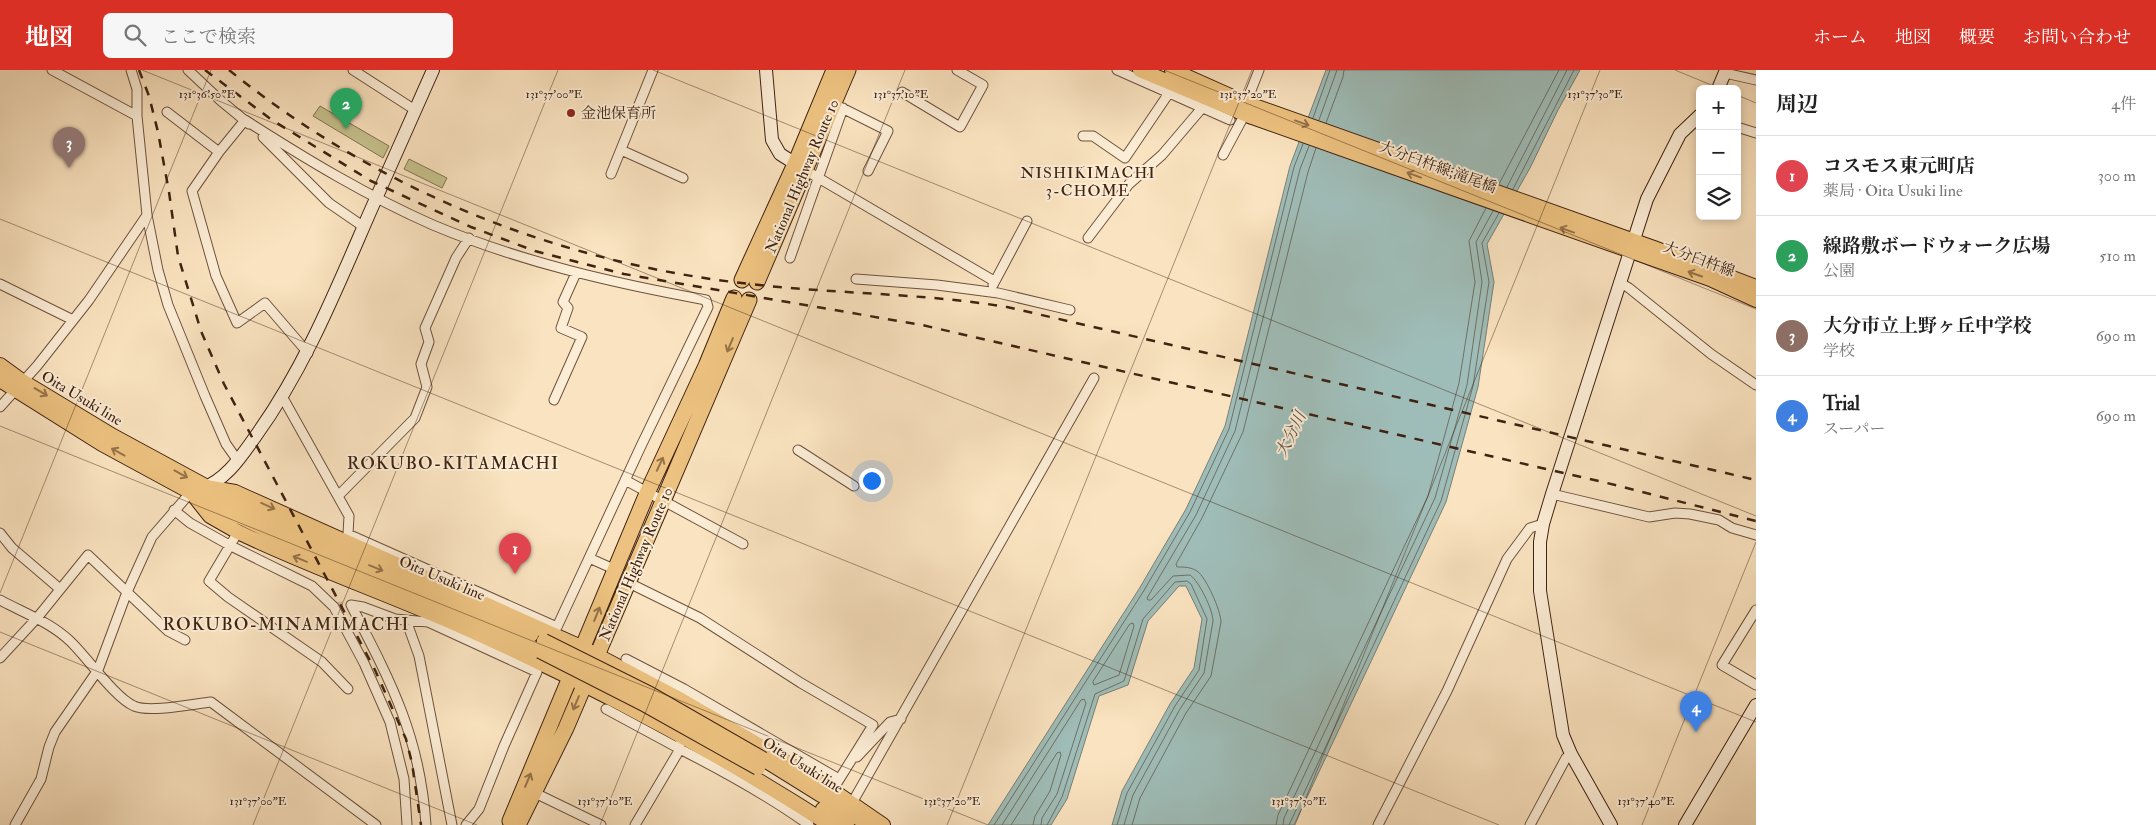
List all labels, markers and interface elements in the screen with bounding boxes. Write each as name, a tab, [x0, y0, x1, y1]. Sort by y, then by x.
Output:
search box	[103, 13, 453, 58]
icon: search	[121, 21, 149, 49]
text: 地図	[25, 22, 73, 53]
text: ここで検索	[161, 25, 256, 49]
text: ホーム	[1813, 26, 1867, 49]
text: 地図	[1895, 26, 1931, 49]
text: 概要	[1959, 26, 1995, 49]
text: お問い合わせ	[2023, 26, 2131, 49]
map controls	[1696, 85, 1741, 220]
button: +	[1696, 85, 1741, 130]
text: 131°36'50"E	[179, 87, 236, 102]
text: 131°37'00"E	[526, 87, 583, 102]
text: 131°37'10"E	[874, 87, 929, 102]
text: 131°37'20"E	[1220, 87, 1277, 102]
text: 131°37'30"E	[1567, 87, 1623, 102]
pin: 2	[330, 88, 362, 129]
text: 周辺	[1776, 91, 1818, 118]
text: 4件	[2111, 94, 2136, 114]
street label: National Highway Route 10	[761, 96, 843, 256]
place label: 金池保育所	[581, 104, 656, 123]
marker: 金池保育所	[565, 107, 577, 119]
one-way arrow	[1294, 119, 1310, 128]
pin: 3	[53, 127, 85, 168]
button: −	[1696, 130, 1741, 175]
street label: 大分臼杵線;滝尾橋	[1376, 137, 1499, 198]
text: コスモス東元町店	[1823, 154, 1975, 178]
district label: NISHIKIMACHI 3-CHOME	[1020, 163, 1156, 201]
text: 1	[1789, 166, 1795, 186]
text: 300 m	[2098, 166, 2136, 186]
one-way arrow	[1406, 170, 1422, 179]
button: layers	[1696, 175, 1741, 220]
text: 薬局 · Oita Usuki line	[1823, 181, 1963, 201]
one-way arrow	[1560, 225, 1575, 234]
text: 線路敷ボードウォーク広場	[1823, 234, 2050, 258]
street label: 大分臼杵線	[1660, 238, 1737, 281]
text: 2	[1788, 246, 1796, 266]
text: 510 m	[2099, 246, 2136, 266]
text: 公園	[1823, 261, 1855, 281]
one-way arrow	[1688, 269, 1703, 278]
text: 大分市立上野ヶ丘中学校	[1823, 314, 2032, 338]
text: 3	[1789, 326, 1795, 346]
text: 690 m	[2096, 326, 2136, 346]
one-way arrow	[724, 337, 734, 352]
text: 学校	[1823, 341, 1855, 361]
street label: Oita Usuki line	[38, 367, 126, 430]
one-way arrow	[33, 388, 47, 398]
text: Trial	[1823, 392, 1860, 416]
text: 4	[1788, 406, 1796, 426]
text: 690 m	[2096, 406, 2136, 426]
water label: 大分川	[1271, 407, 1311, 460]
text: スーパー	[1823, 419, 1885, 439]
one-way arrow	[111, 447, 125, 457]
district label: ROKUBO-KITAMACHI	[347, 452, 559, 475]
one-way arrow	[656, 457, 666, 472]
your location	[859, 468, 885, 494]
one-way arrow	[174, 469, 188, 479]
street label: National Highway Route 10	[595, 484, 677, 644]
one-way arrow	[260, 502, 275, 512]
pin: 1	[499, 533, 531, 574]
street label: Oita Usuki line	[396, 552, 488, 605]
one-way arrow	[292, 553, 307, 562]
one-way arrow	[368, 564, 383, 573]
one-way arrow	[593, 607, 603, 622]
district label: ROKUBO-MINAMIMACHI	[163, 613, 409, 636]
pin: 4	[1680, 691, 1712, 732]
one-way arrow	[571, 695, 581, 710]
street label: Oita Usuki line	[759, 733, 847, 798]
one-way arrow	[523, 773, 533, 788]
text: 131°37'00"E	[230, 794, 287, 809]
text: 131°37'10"E	[578, 794, 633, 809]
text: 131°37'20"E	[924, 794, 981, 809]
text: 131°37'30"E	[1271, 794, 1327, 809]
text: 131°37'40"E	[1617, 794, 1675, 809]

